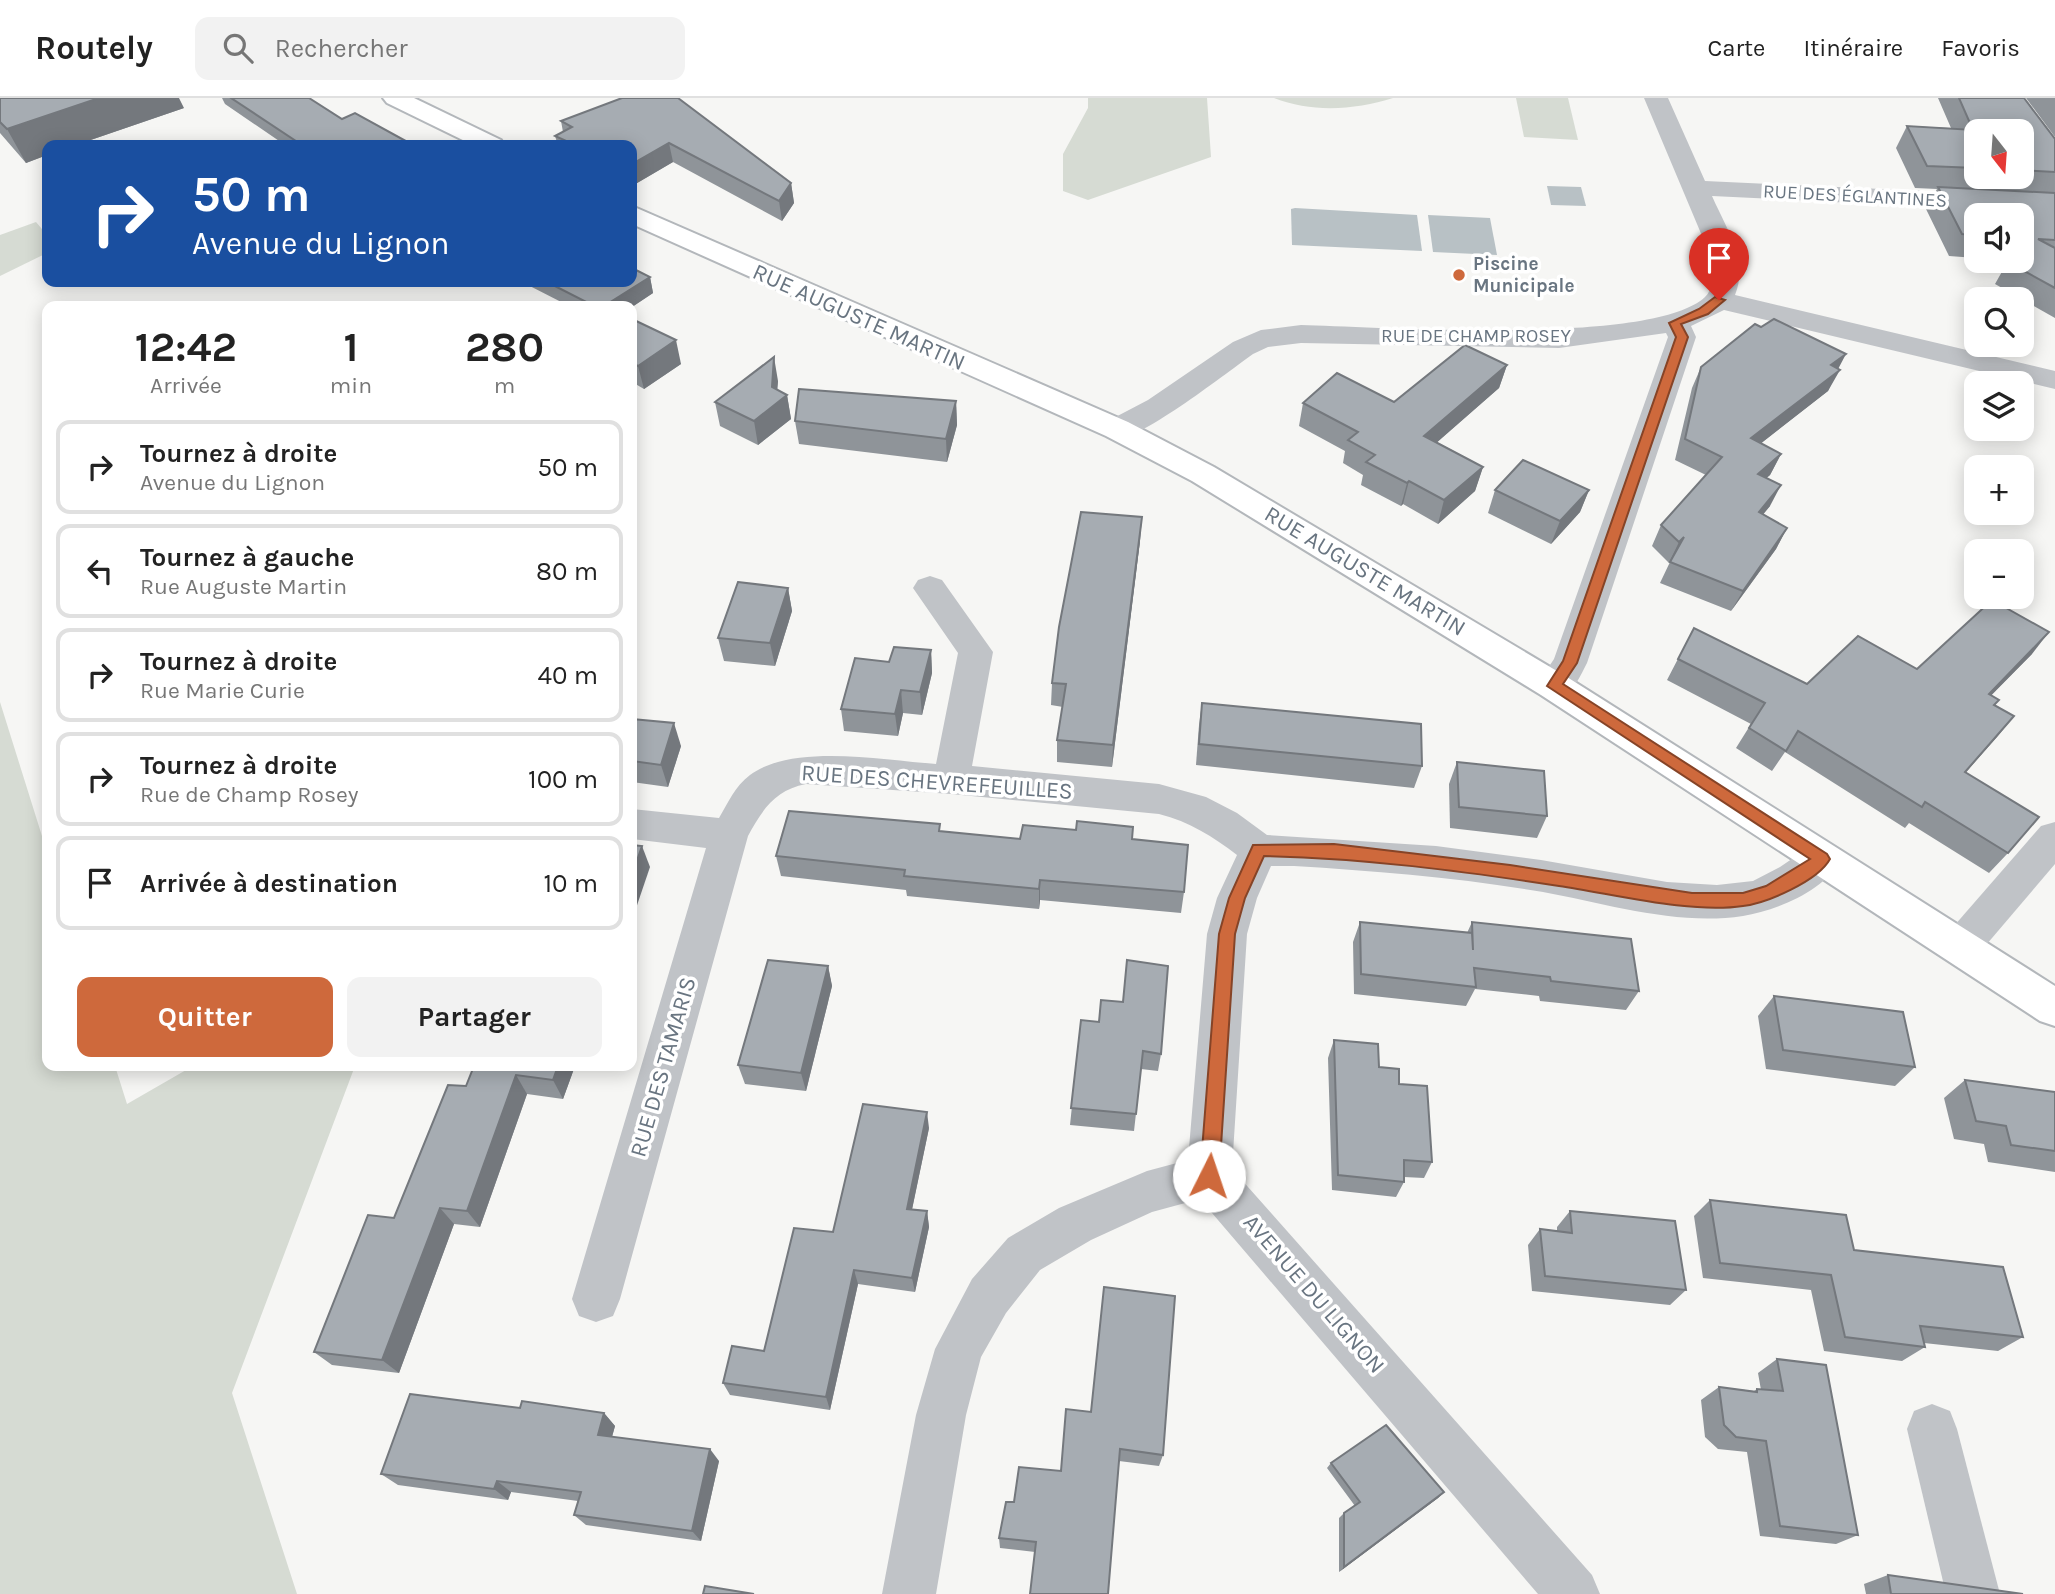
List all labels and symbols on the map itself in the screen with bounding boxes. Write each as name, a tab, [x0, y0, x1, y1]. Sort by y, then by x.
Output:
north arrow	[1964, 119, 2034, 189]
street label: RUE DES ÉGLANTINES	[1762, 179, 1948, 212]
pin	[1689, 228, 1749, 300]
place label: Piscine Municipale	[1473, 253, 1574, 297]
street label: RUE AUGUSTE MARTIN	[749, 258, 969, 376]
marker: Piscine Municipale	[1451, 267, 1467, 283]
street label: RUE DE CHAMP ROSEY	[1381, 325, 1571, 347]
street label: RUE AUGUSTE MARTIN	[1260, 500, 1470, 642]
street label: RUE DES CHEVREFEUILLES	[800, 759, 1074, 805]
street label: RUE DES TAMARIS	[624, 974, 702, 1160]
position arrow	[1172, 1139, 1246, 1213]
street label: AVENUE DU LIGNON	[1238, 1209, 1390, 1379]

